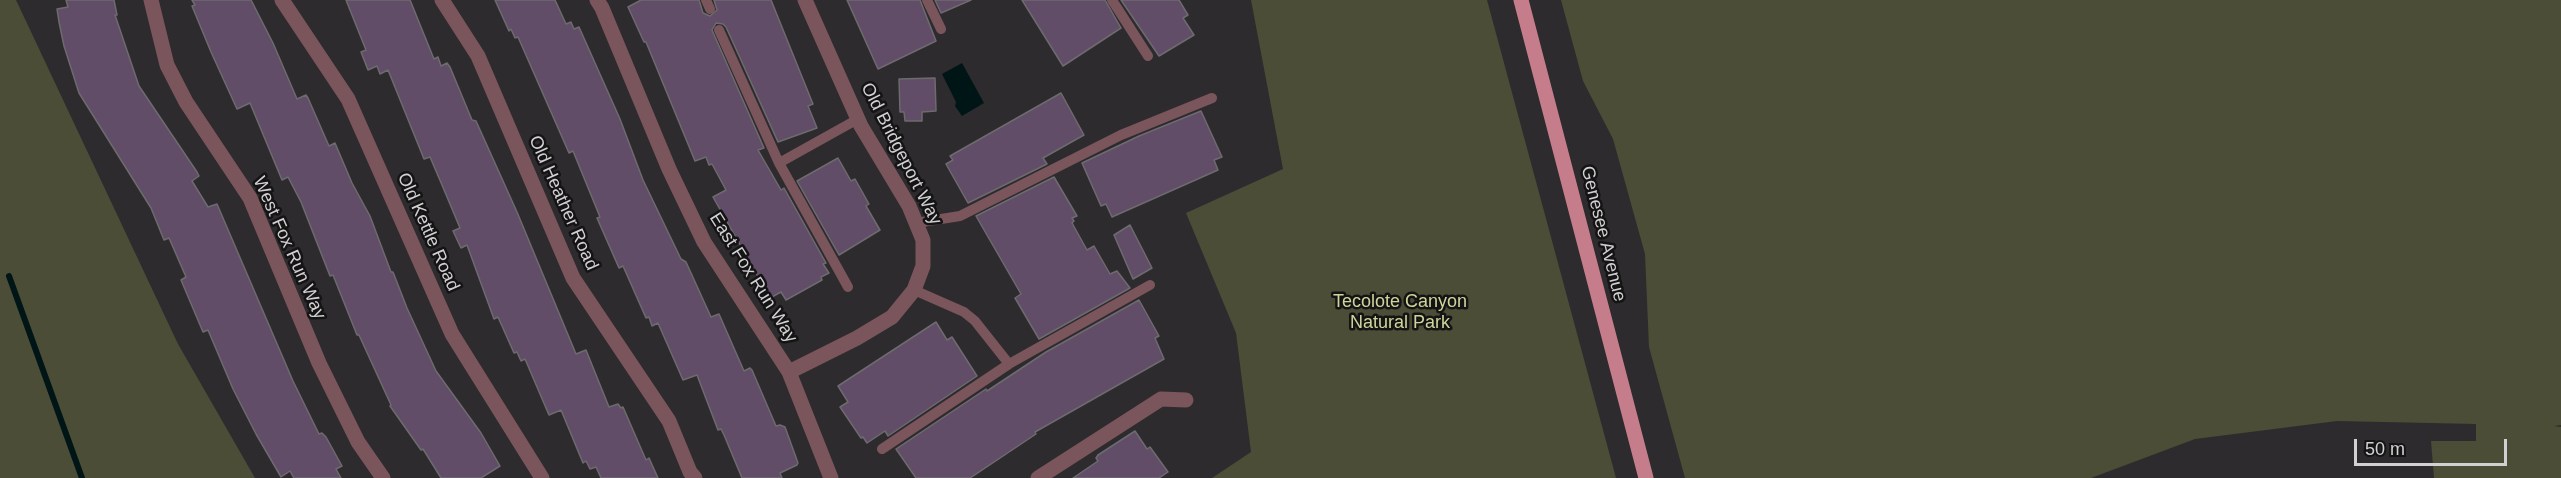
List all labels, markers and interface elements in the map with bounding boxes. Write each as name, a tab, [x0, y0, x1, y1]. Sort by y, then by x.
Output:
street label: Old Bridgeport Way	[856, 79, 946, 229]
street label: Old Heather Road	[524, 132, 602, 274]
street label: Genesee Avenue	[1576, 164, 1630, 304]
street label: Old Kettle Road	[392, 170, 464, 294]
street label: West Fox Run Way	[248, 173, 330, 323]
street label: East Fox Run Way	[704, 209, 802, 347]
park label: Tecolote Canyon Natural Park	[1333, 291, 1467, 334]
scale bar	[2357, 427, 2510, 465]
text: 50 m	[2365, 439, 2405, 459]

